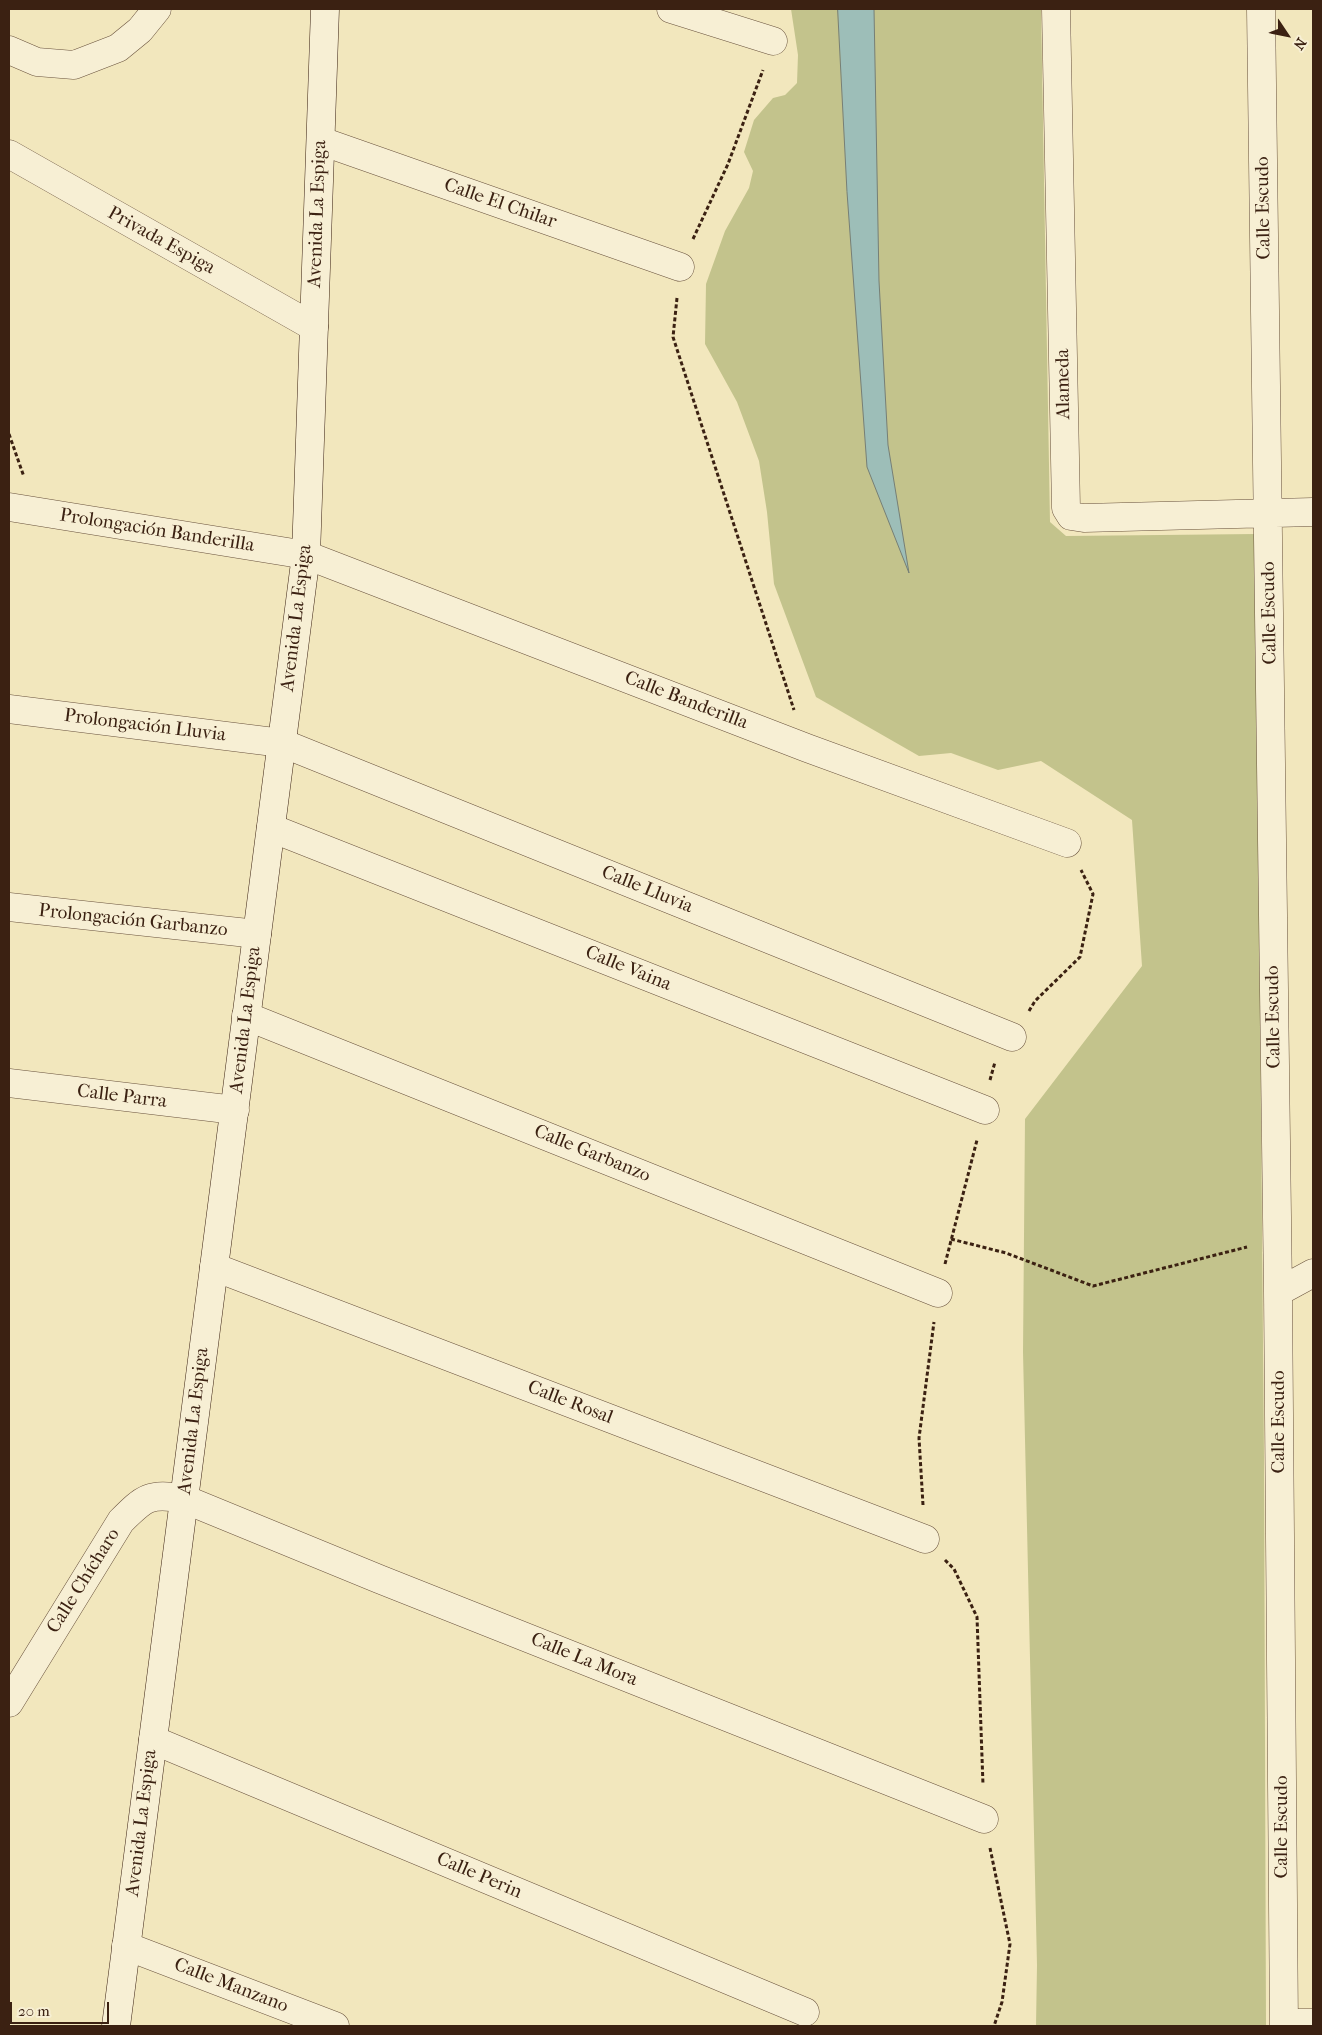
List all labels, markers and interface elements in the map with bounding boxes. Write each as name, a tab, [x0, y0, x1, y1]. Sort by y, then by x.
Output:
north arrow	[1262, 10, 1312, 60]
text: N	[1290, 35, 1310, 53]
street label: Avenida La Espiga	[304, 140, 332, 288]
street label: Calle Escudo	[1252, 156, 1276, 260]
street label: Calle El Chilar	[441, 174, 559, 234]
street label: Privada Espiga	[103, 202, 219, 280]
street label: Alameda	[1052, 349, 1076, 419]
street label: Prolongación Banderilla	[58, 504, 256, 558]
street label: Avenida La Espiga	[277, 543, 317, 693]
street label: Calle Escudo	[1258, 561, 1282, 665]
street label: Calle Banderilla	[621, 667, 751, 735]
street label: Prolongación Lluvia	[63, 705, 227, 747]
street label: Calle Lluvia	[598, 861, 696, 919]
street label: Prolongación Garbanzo	[37, 900, 229, 942]
street label: Calle Vaina	[582, 941, 674, 997]
street label: Avenida La Espiga	[226, 945, 266, 1095]
street label: Calle Escudo	[1262, 965, 1286, 1069]
street label: Calle Parra	[76, 1080, 168, 1114]
street label: Calle Garbanzo	[530, 1120, 654, 1188]
street label: Avenida La Espiga	[174, 1346, 214, 1496]
street label: Calle Escudo	[1268, 1370, 1290, 1474]
street label: Calle Rosal	[524, 1376, 616, 1430]
street label: Calle Chícharo	[43, 1524, 125, 1638]
street label: Calle La Mora	[527, 1628, 641, 1692]
street label: Avenida La Espiga	[122, 1748, 162, 1898]
street label: Calle Escudo	[1271, 1775, 1293, 1879]
street label: Calle Perin	[433, 1848, 525, 1904]
street label: Calle Manzano	[171, 1954, 291, 2018]
scale bar	[12, 1992, 111, 2024]
text: 20 m	[18, 2002, 50, 2020]

